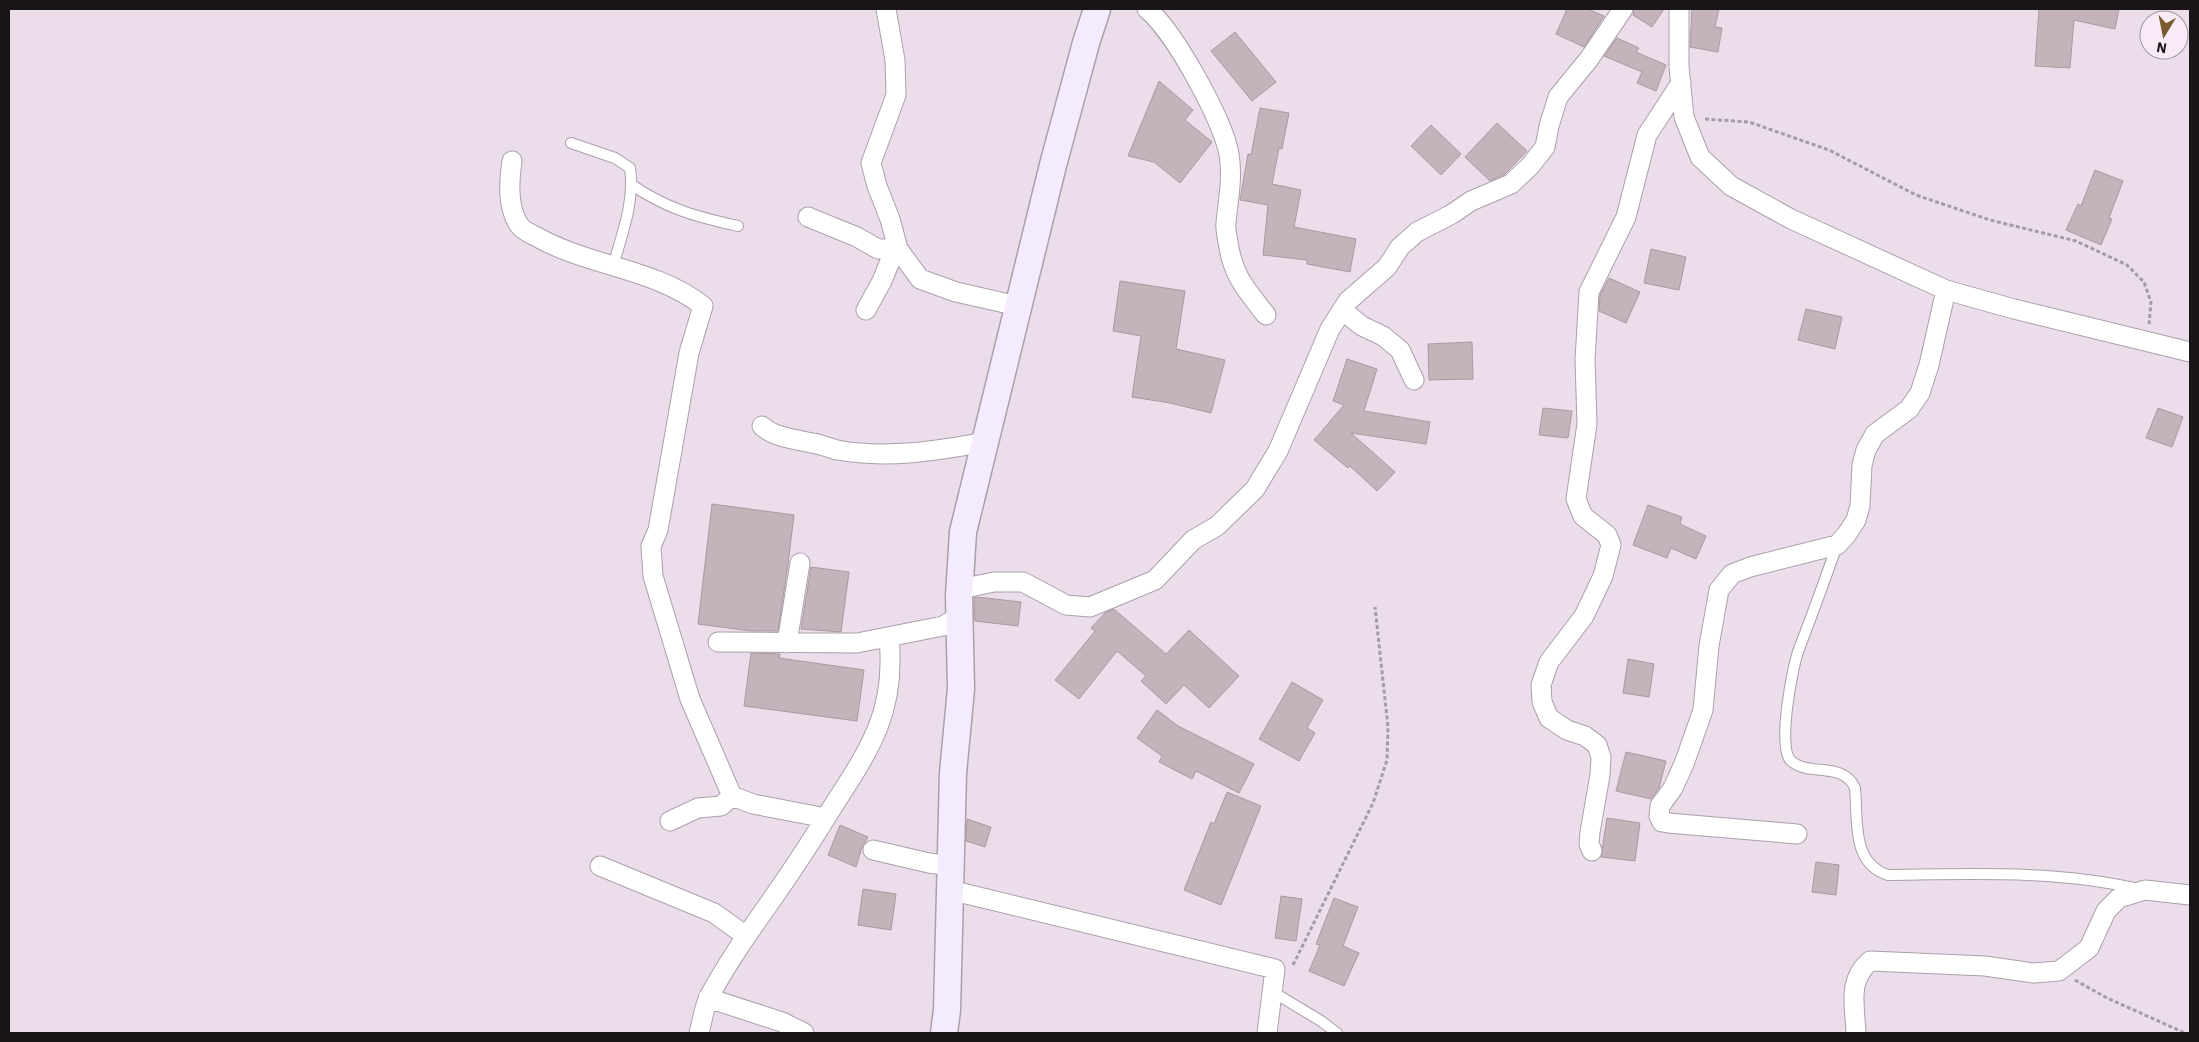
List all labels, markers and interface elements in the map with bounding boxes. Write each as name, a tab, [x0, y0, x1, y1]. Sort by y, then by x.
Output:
north arrow	[2139, 10, 2189, 60]
text: N	[2155, 38, 2168, 58]

